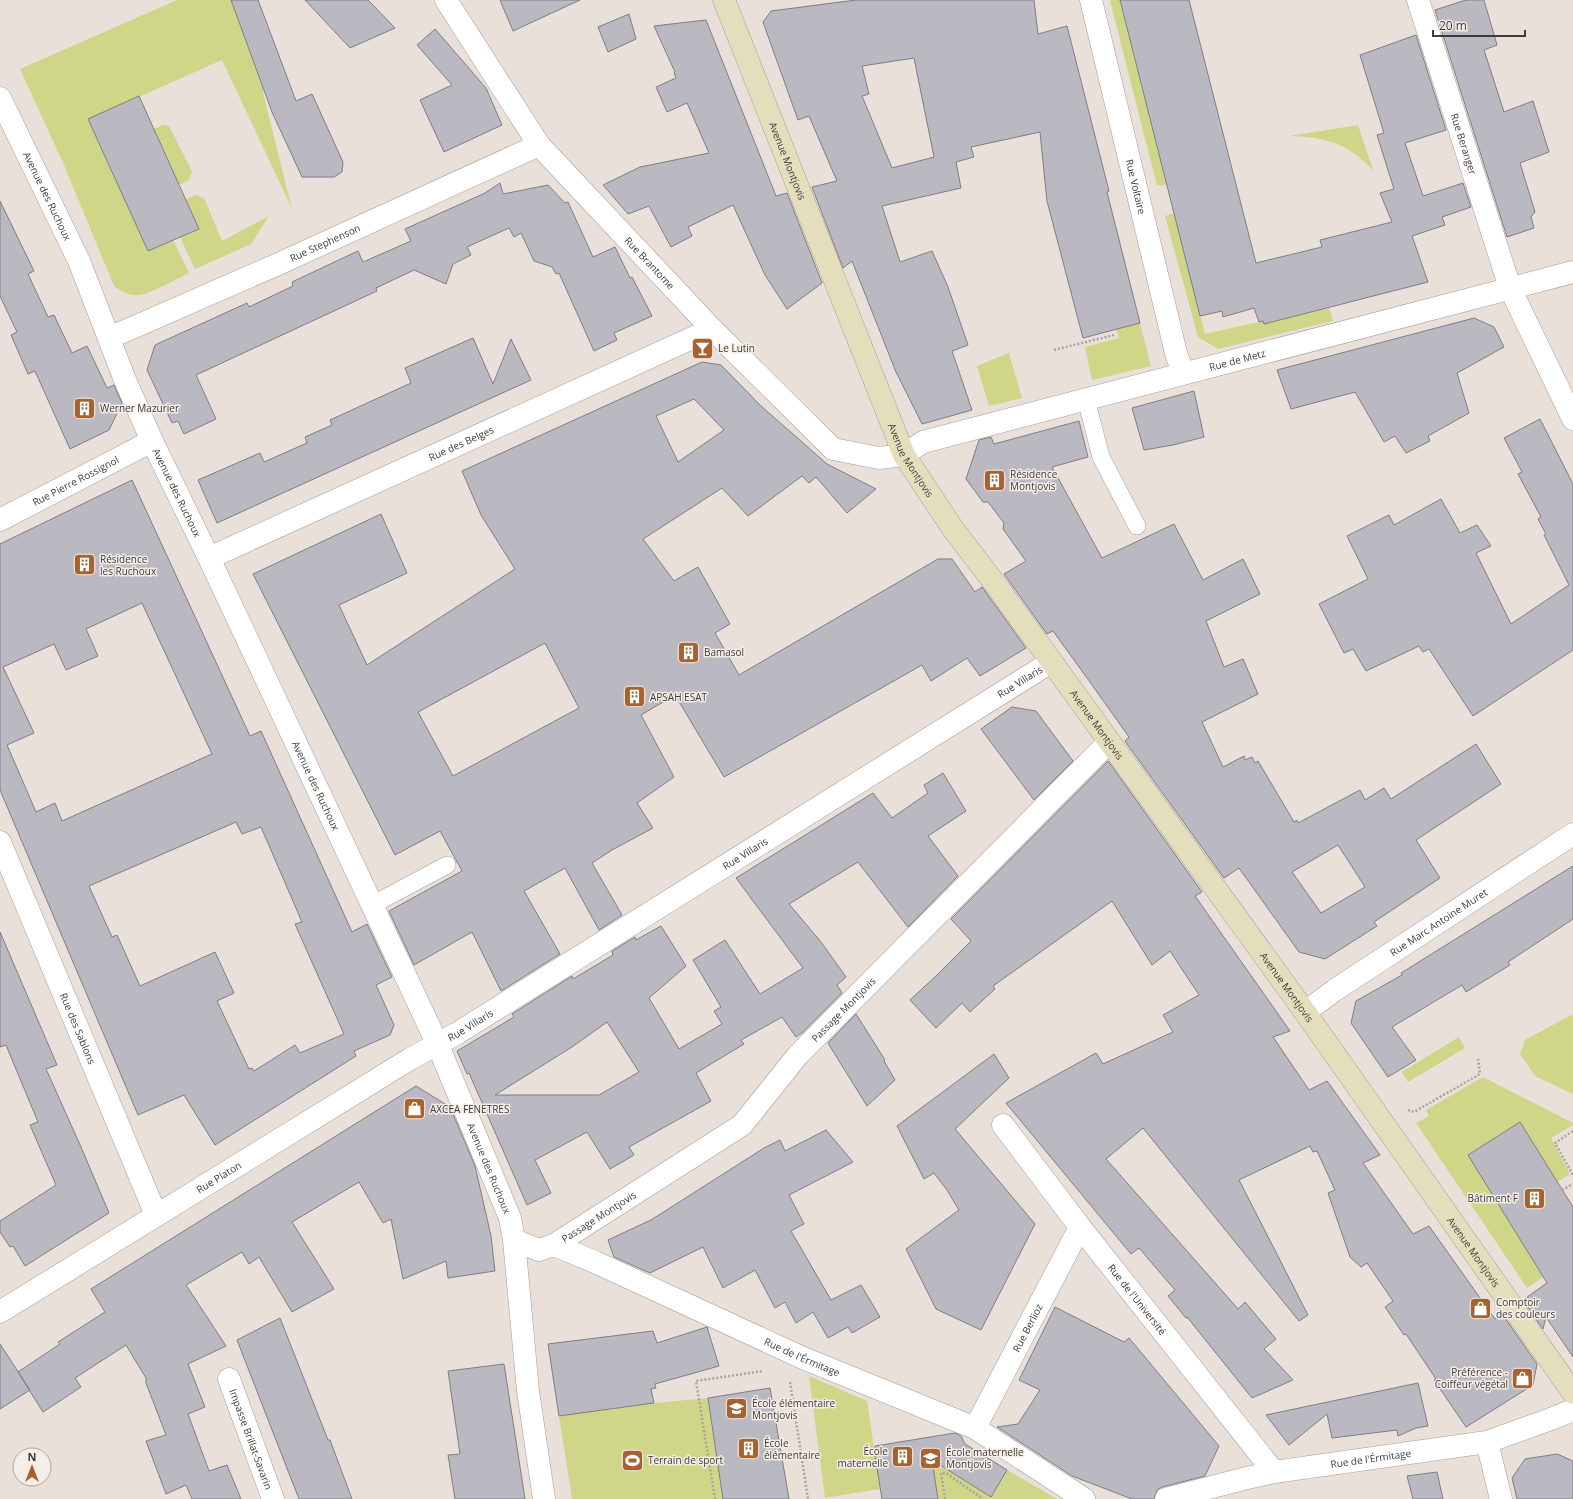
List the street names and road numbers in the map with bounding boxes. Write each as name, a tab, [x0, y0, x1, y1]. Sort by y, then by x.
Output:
street label: Rue Beranger	[1448, 111, 1480, 176]
street label: Avenue Montjovis	[766, 120, 810, 202]
street label: Avenue des Ruchoux	[20, 149, 75, 244]
street label: Rue Voltaire	[1123, 158, 1149, 216]
street label: Rue Stephenson	[287, 221, 362, 265]
street label: Rue Brantome	[622, 234, 678, 292]
street label: Rue de Metz	[1207, 346, 1267, 374]
street label: Avenue Montjovis	[885, 421, 937, 500]
street label: Rue des Belges	[426, 422, 496, 464]
street label: Avenue des Ruchoux	[150, 446, 205, 540]
street label: Rue Pierre Rossignol	[30, 453, 121, 509]
street label: Rue Villaris	[994, 662, 1045, 701]
street label: Avenue Montjovis	[1067, 687, 1127, 763]
street label: Avenue des Ruchoux	[289, 739, 343, 833]
street label: Rue Villaris	[720, 834, 771, 873]
street label: Rue Marc Antoine Muret	[1387, 885, 1490, 959]
street label: Avenue Montjovis	[1257, 949, 1317, 1025]
street label: Passage Montjovis	[808, 974, 879, 1045]
street label: Rue des Sablons	[57, 990, 99, 1066]
street label: Rue Villaris	[445, 1005, 496, 1044]
street label: Avenue des Ruchoux	[464, 1121, 515, 1216]
street label: Rue Platon	[194, 1158, 244, 1196]
street label: Passage Montjovis	[559, 1187, 639, 1245]
street label: Avenue Montjovis	[1444, 1214, 1503, 1290]
street label: Rue de l'Université	[1105, 1261, 1170, 1338]
street label: Rue Berlioz	[1009, 1301, 1046, 1354]
street label: Rue de l'Érmitage	[762, 1334, 843, 1379]
street label: Impasse Brillat-Savarin	[226, 1387, 276, 1491]
street label: Rue de l'Érmitage	[1329, 1446, 1412, 1471]

